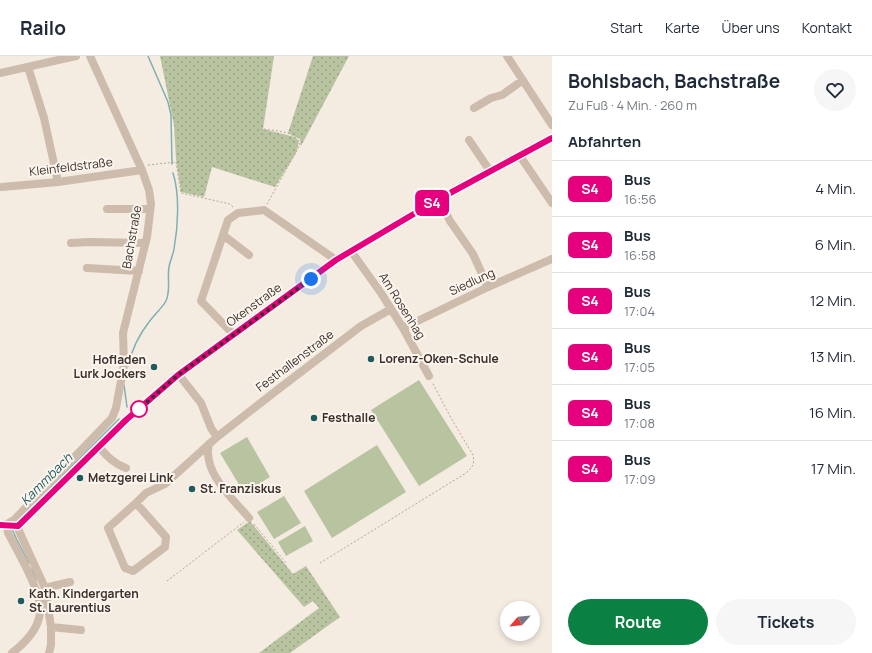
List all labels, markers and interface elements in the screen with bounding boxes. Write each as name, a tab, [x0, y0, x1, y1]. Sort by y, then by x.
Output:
text: Railo	[20, 15, 66, 41]
text: Start	[610, 18, 643, 37]
text: Karte	[665, 18, 700, 37]
text: Über uns	[722, 18, 780, 37]
text: Kontakt	[802, 18, 852, 37]
text: Bohlsbach, Bachstraße	[568, 68, 780, 94]
button: heart	[814, 69, 856, 111]
text: Zu Fuß · 4 Min. · 260 m	[568, 96, 697, 114]
text: Abfahrten	[568, 131, 641, 152]
street label: Kleinfeldstraße	[28, 153, 114, 180]
text: Bus	[624, 169, 651, 190]
text: 4 Min.	[815, 178, 856, 199]
text: S4	[581, 179, 599, 198]
line badge: S4	[414, 190, 450, 216]
text: 16:56	[624, 190, 657, 208]
text: S4	[423, 193, 441, 212]
street label: Bachstraße	[118, 204, 145, 270]
text: Bus	[624, 225, 651, 246]
text: 6 Min.	[815, 234, 856, 255]
text: S4	[581, 235, 599, 254]
text: 16:58	[624, 246, 656, 264]
street label: Siedlung	[446, 264, 497, 299]
your location	[301, 269, 321, 289]
street label: Am Rosenhag	[375, 269, 430, 342]
street label: Okenstraße	[223, 279, 285, 330]
text: Bus	[624, 281, 651, 302]
text: 12 Min.	[810, 290, 856, 311]
text: S4	[581, 291, 599, 310]
text: 17:04	[624, 302, 655, 320]
street label: Festhallenstraße	[252, 326, 337, 395]
text: Bus	[624, 337, 651, 358]
text: 13 Min.	[810, 346, 856, 367]
text: S4	[581, 347, 599, 366]
place label: Lorenz-Oken-Schule	[379, 350, 499, 367]
place label: Hofladen Lurk Jockers	[74, 351, 146, 382]
marker: Lorenz-Oken-Schule	[366, 354, 376, 364]
text: 17:05	[624, 358, 655, 376]
marker: Hofladen Lurk Jockers	[149, 362, 159, 372]
text: Bus	[624, 393, 651, 414]
unlabelled marker	[130, 400, 148, 418]
text: 16 Min.	[809, 402, 856, 423]
text: S4	[581, 403, 599, 422]
place label: Festhalle	[322, 409, 375, 426]
marker: Festhalle	[309, 413, 319, 423]
text: 17:08	[624, 414, 655, 432]
water label: Kammbach	[16, 448, 77, 509]
text: Bus	[624, 449, 651, 470]
text: 17 Min.	[811, 458, 856, 479]
text: S4	[581, 459, 599, 478]
place label: Metzgerei Link	[88, 469, 174, 486]
text: 17:09	[624, 470, 655, 488]
marker: Metzgerei Link	[75, 473, 85, 483]
place label: St. Franziskus	[200, 480, 282, 497]
marker: St. Franziskus	[187, 484, 197, 494]
place label: Kath. Kindergarten St. Laurentius	[29, 585, 139, 616]
marker: Kath. Kindergarten St. Laurentius	[16, 596, 26, 606]
button: Route	[568, 599, 708, 645]
button: Tickets	[716, 599, 856, 645]
north arrow	[500, 601, 540, 641]
map controls	[500, 601, 540, 641]

